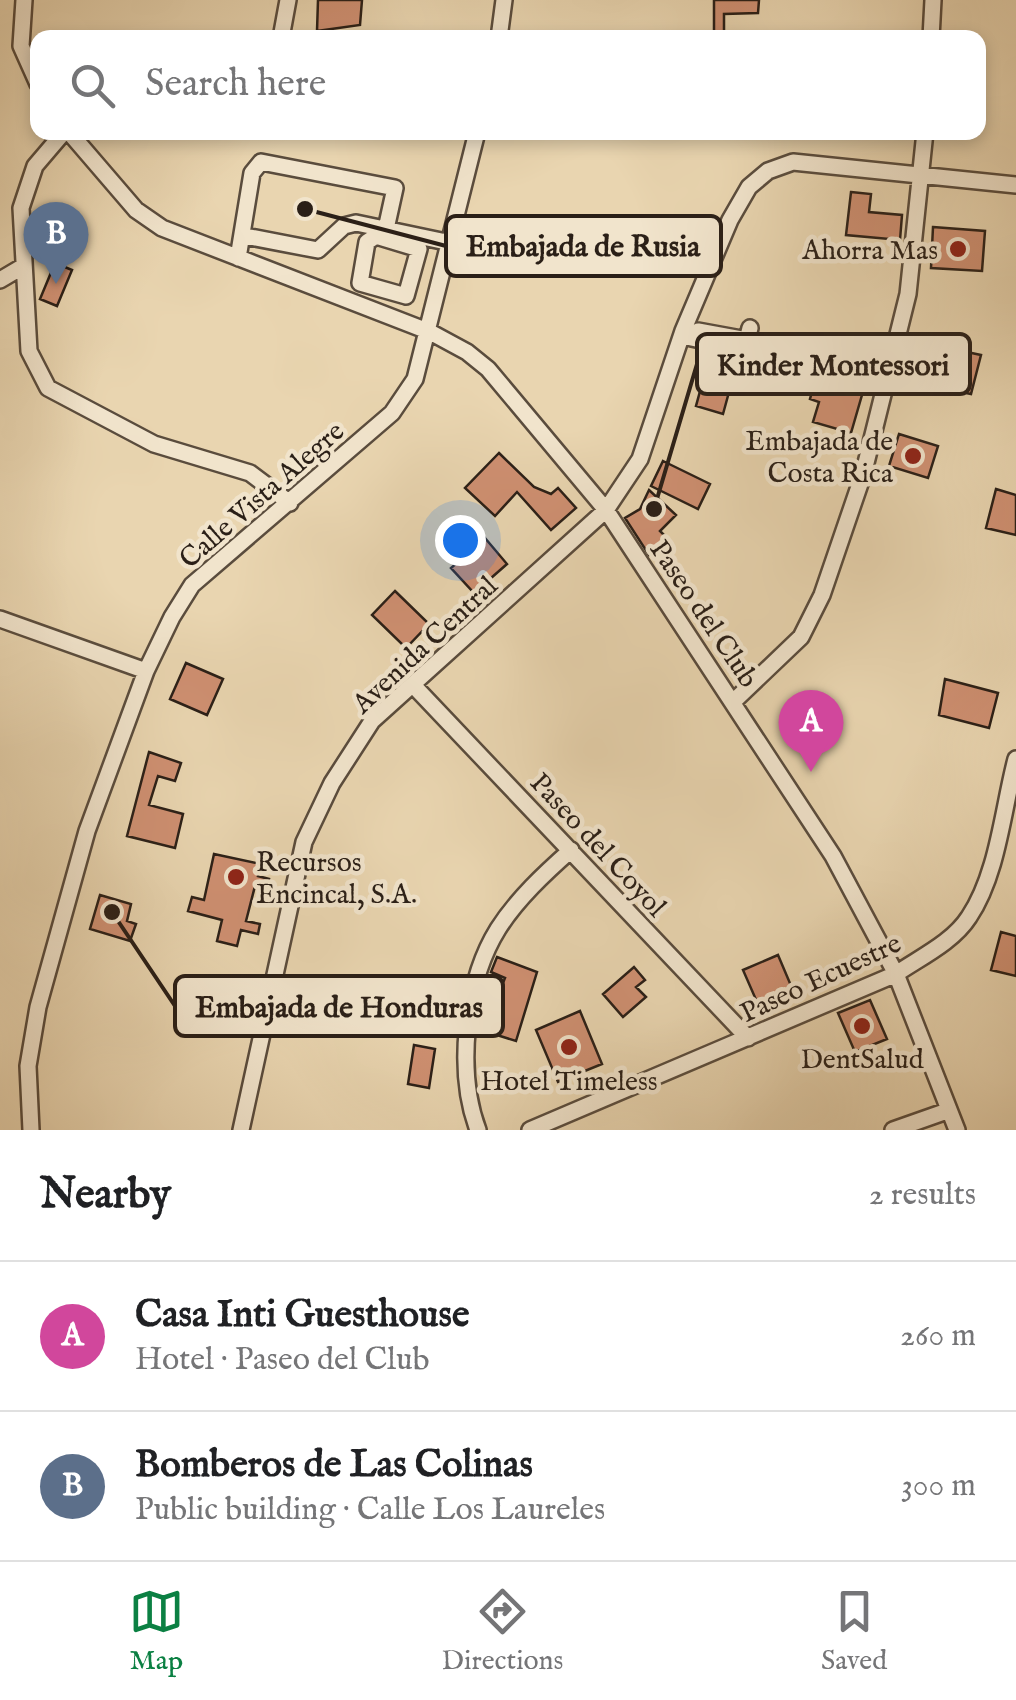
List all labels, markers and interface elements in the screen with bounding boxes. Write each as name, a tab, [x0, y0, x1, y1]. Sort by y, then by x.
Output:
search box	[30, 30, 986, 140]
icon: search	[65, 58, 120, 113]
text: Search here	[145, 61, 326, 109]
pin: B	[23, 202, 88, 284]
callout: Embajada de Rusia	[446, 216, 721, 276]
text: Embajada de Rusia	[466, 229, 701, 267]
place label: Ahorra Mas	[801, 234, 938, 269]
marker: Ahorra Mas	[947, 238, 969, 260]
callout: Kinder Montessori	[697, 334, 970, 394]
text: Kinder Montessori	[716, 348, 950, 386]
street label: Calle Vista Alegre	[173, 415, 352, 577]
place label: Embajada de Costa Rica	[745, 425, 894, 492]
marker: Embajada de Costa Rica	[902, 445, 924, 467]
your location	[435, 515, 486, 566]
street label: Paseo del Club	[641, 534, 765, 695]
street label: Avenida Central	[345, 569, 506, 723]
pin: A	[778, 690, 844, 772]
street label: Paseo del Coyol	[522, 766, 673, 925]
place label: Recursos Encincal, S.A.	[256, 846, 417, 913]
marker: Recursos Encincal, S.A.	[225, 866, 247, 888]
street label: Paseo Ecuestre	[735, 927, 907, 1032]
callout: Embajada de Honduras	[175, 976, 503, 1036]
text: Embajada de Honduras	[195, 990, 483, 1028]
marker: DentSalud	[851, 1015, 873, 1037]
marker: Hotel Timeless	[558, 1036, 580, 1058]
place label: DentSalud	[800, 1043, 924, 1078]
place label: Hotel Timeless	[480, 1065, 658, 1100]
text: Nearby	[40, 1169, 171, 1222]
text: 2 results	[869, 1175, 976, 1216]
text: Casa Inti Guesthouse	[135, 1292, 469, 1340]
text: A	[62, 1316, 83, 1357]
text: 260 m	[900, 1316, 976, 1357]
text: Hotel · Paseo del Club	[135, 1340, 430, 1381]
text: Bomberos de Las Colinas	[135, 1442, 533, 1490]
text: B	[62, 1466, 83, 1507]
text: 300 m	[901, 1466, 976, 1507]
text: Public building · Calle Los Laureles	[135, 1490, 605, 1531]
tab: Map	[129, 1584, 184, 1679]
tab: Directions	[441, 1584, 563, 1679]
tab: Saved	[821, 1584, 887, 1679]

